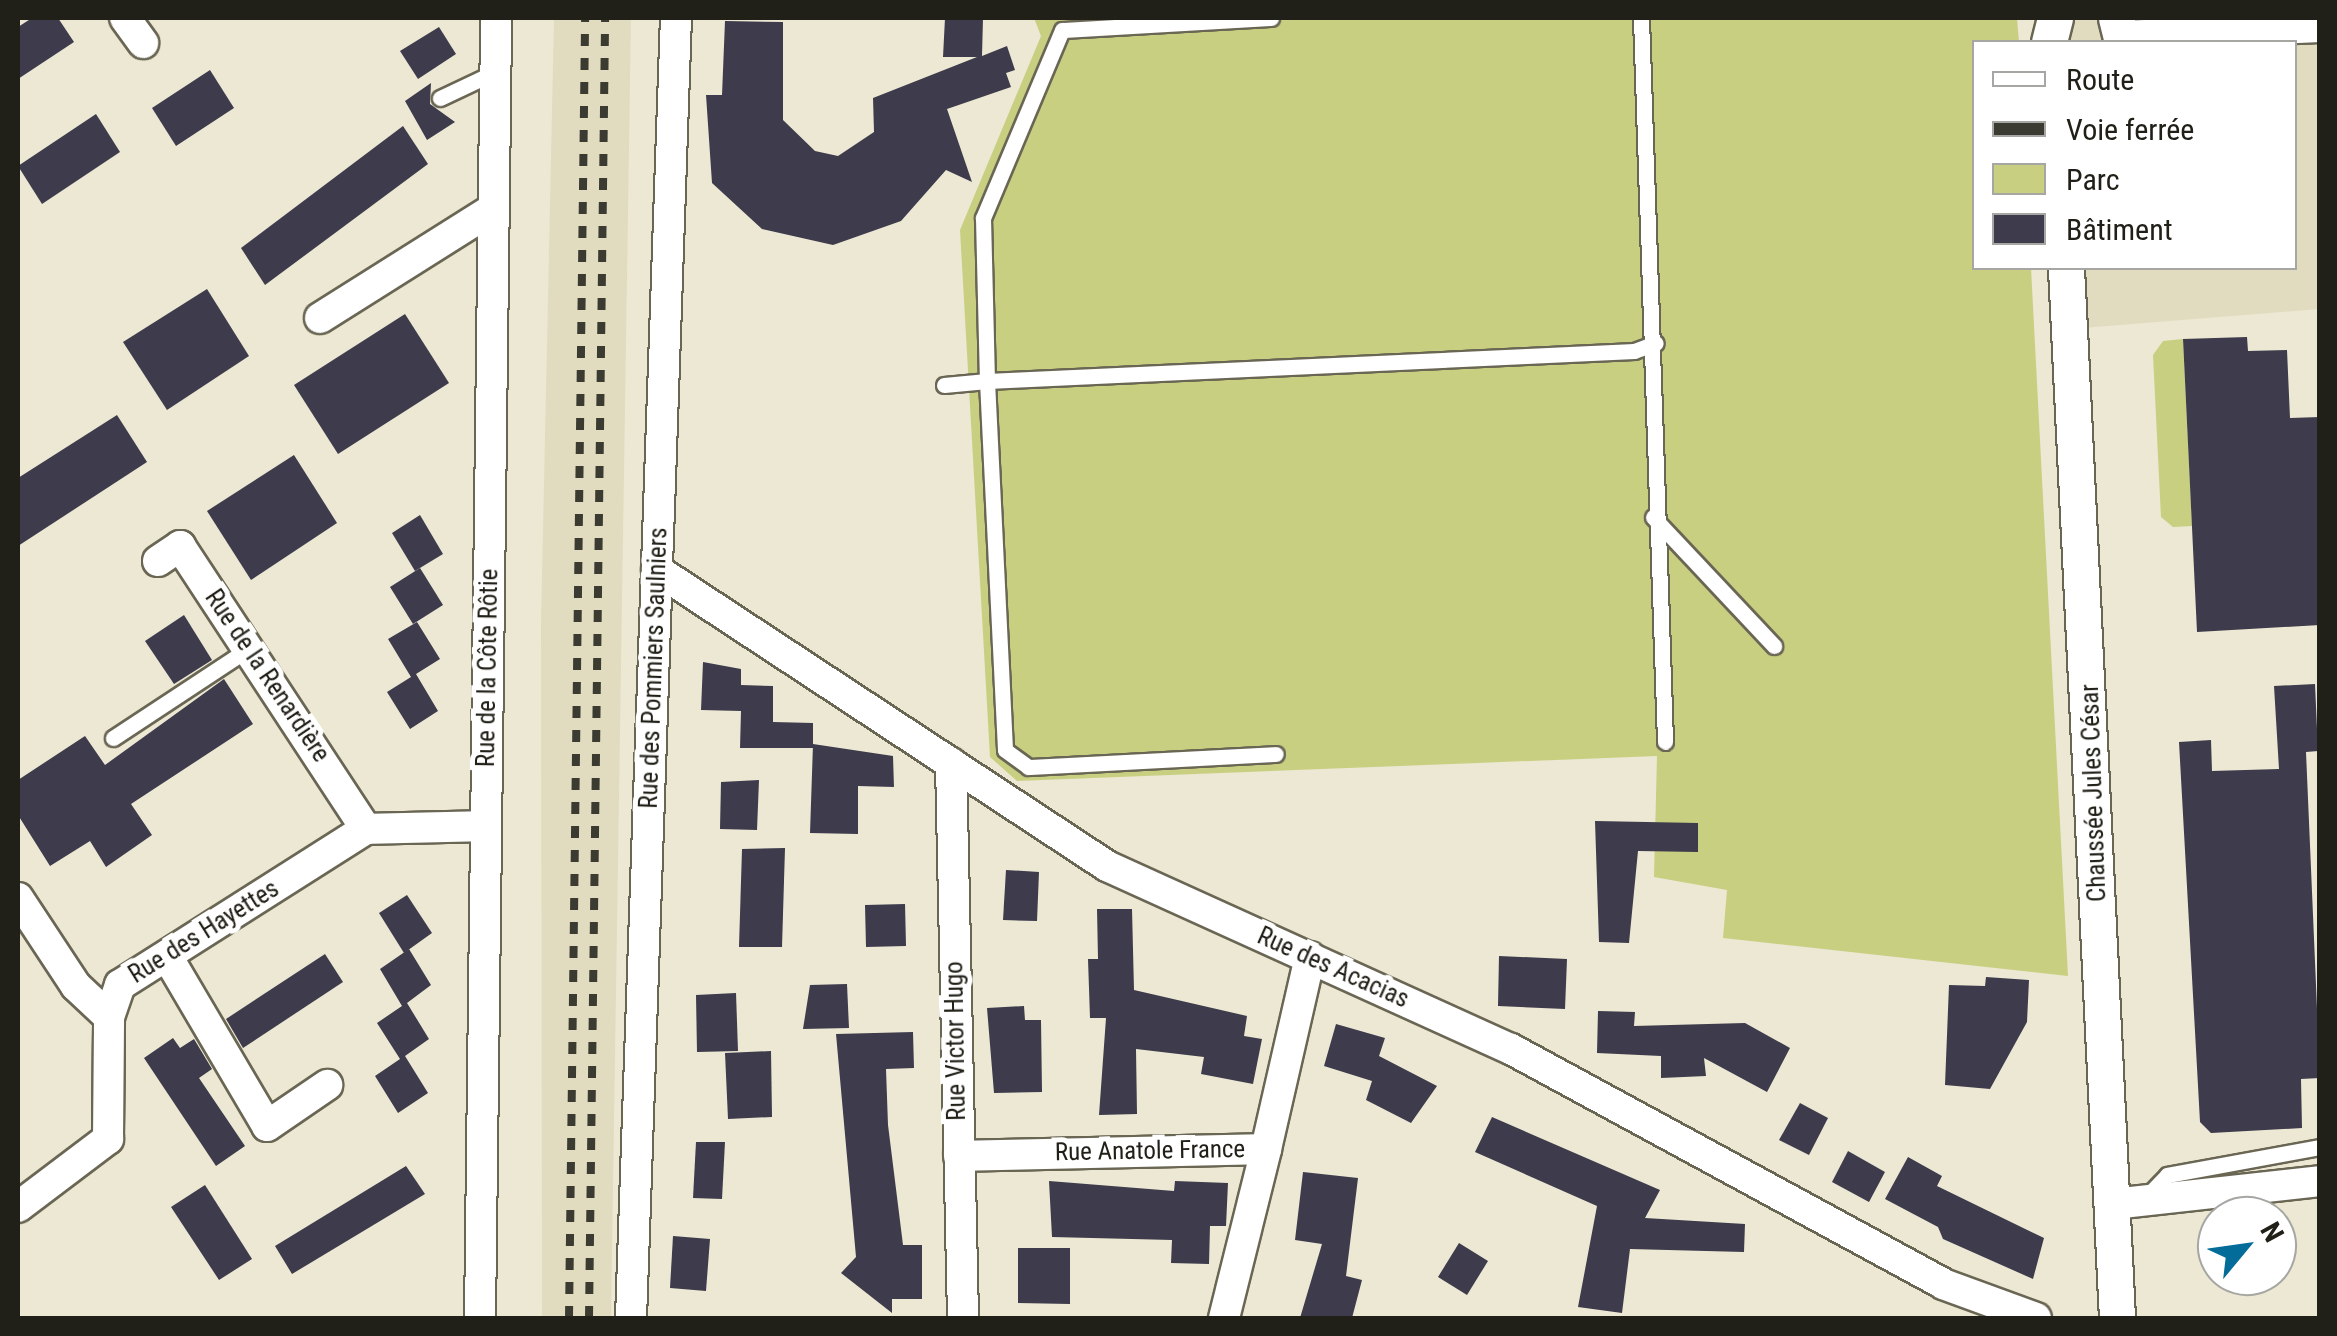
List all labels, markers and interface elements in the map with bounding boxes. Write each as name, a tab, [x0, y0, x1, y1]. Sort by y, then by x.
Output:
legend	[1972, 40, 2297, 270]
text: Route	[2066, 62, 2134, 97]
text: Voie ferrée	[2066, 112, 2194, 147]
text: Parc	[2066, 162, 2120, 197]
text: Bâtiment	[2066, 212, 2173, 247]
street label: Rue des Pommiers Saulniers	[634, 527, 674, 809]
street label: Rue de la Côte Rôtie	[471, 569, 505, 767]
street label: Rue de la Renardière	[198, 584, 336, 768]
street label: Chaussée Jules César	[2075, 684, 2113, 902]
street label: Rue des Hayettes	[123, 874, 285, 990]
street label: Rue des Acacias	[1253, 921, 1413, 1015]
street label: Rue Victor Hugo	[940, 961, 972, 1121]
street label: Rue Anatole France	[1055, 1134, 1245, 1168]
north arrow	[2197, 1196, 2297, 1296]
text: N	[2253, 1217, 2291, 1248]

